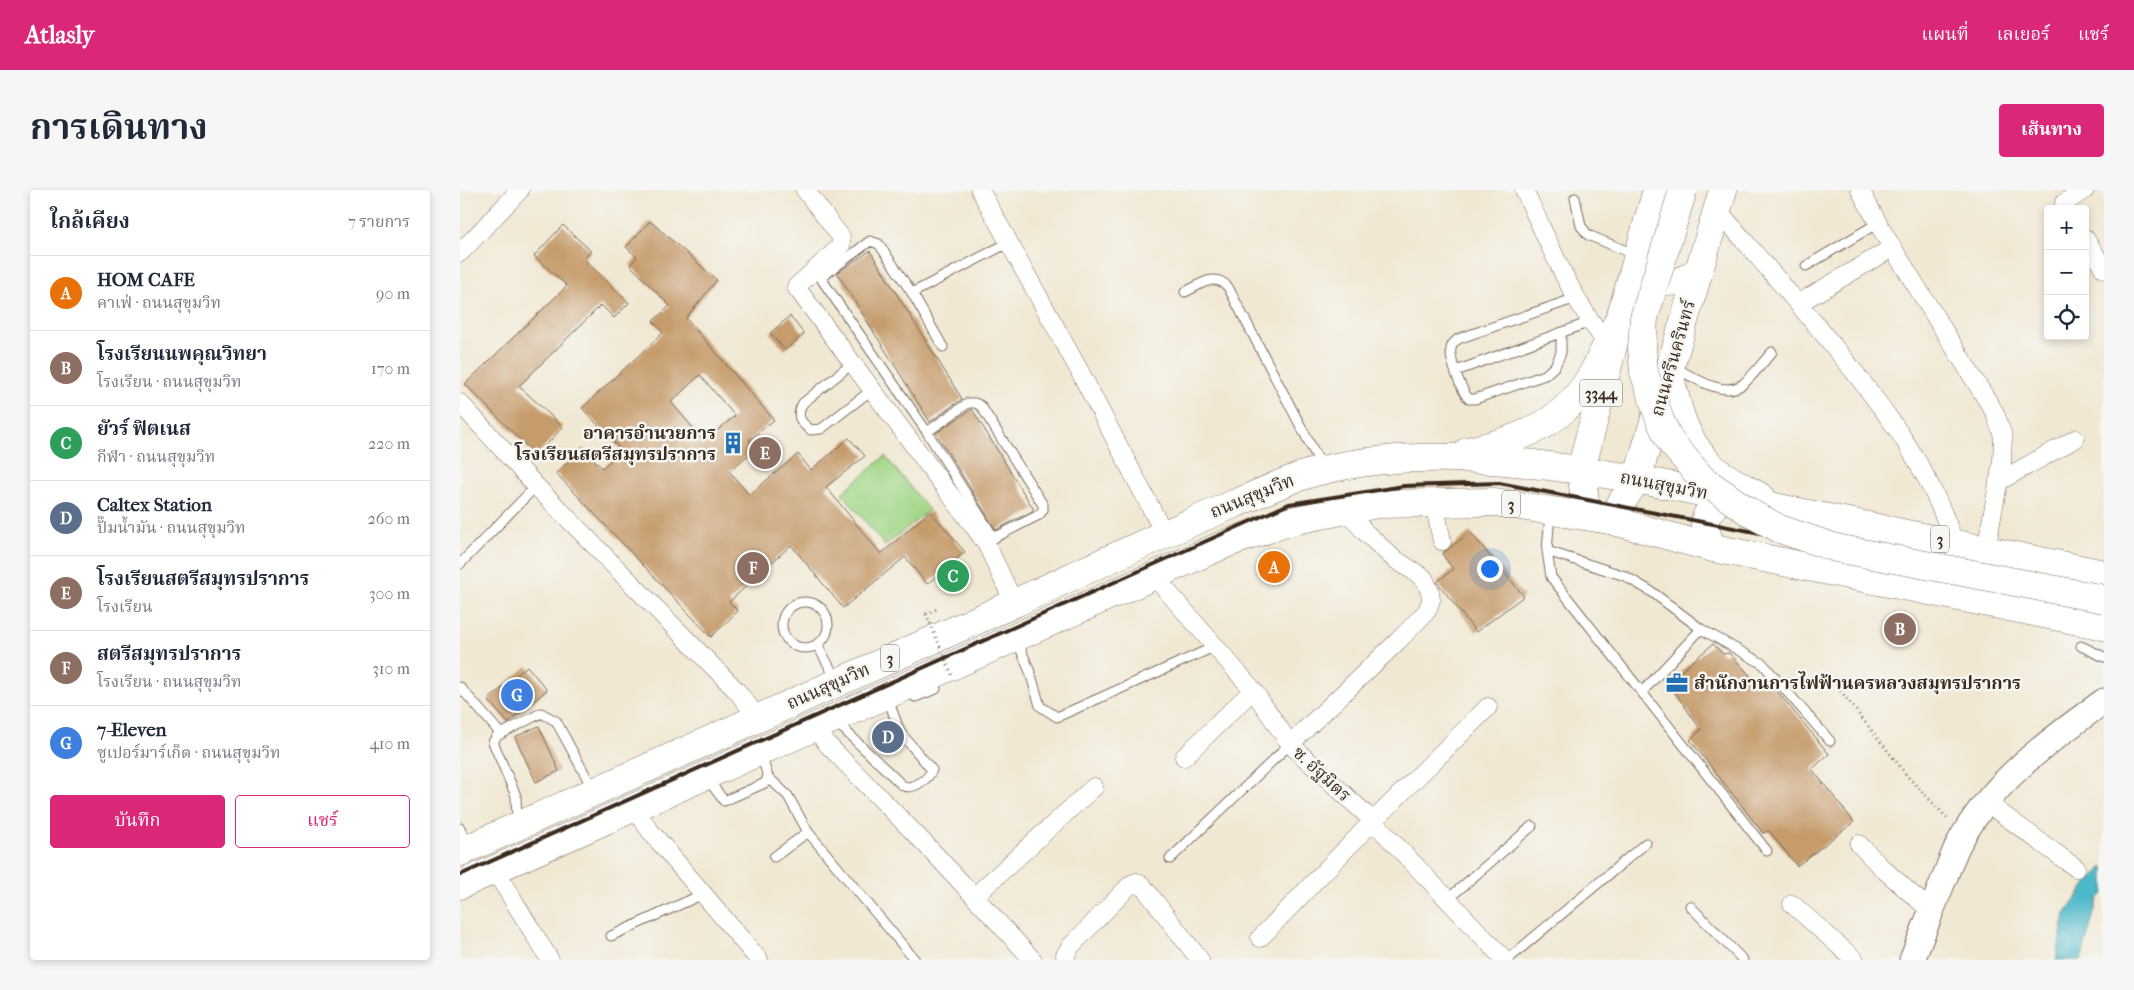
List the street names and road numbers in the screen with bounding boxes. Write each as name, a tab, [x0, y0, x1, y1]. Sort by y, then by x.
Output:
street label: ถนนศรีนครินทร์	[1646, 296, 1700, 419]
road number: 3344	[1580, 380, 1622, 407]
street label: ถนนสุขุมวิท	[1618, 467, 1709, 505]
street label: ถนนสุขุมวิท	[1207, 470, 1298, 524]
road number: 3	[1502, 490, 1520, 518]
road number: 3	[1931, 526, 1949, 552]
road number: 3	[881, 644, 899, 672]
street label: ถนนสุขุมวิท	[783, 659, 873, 715]
street label: ซ. อัฐมิตร	[1288, 742, 1355, 806]

